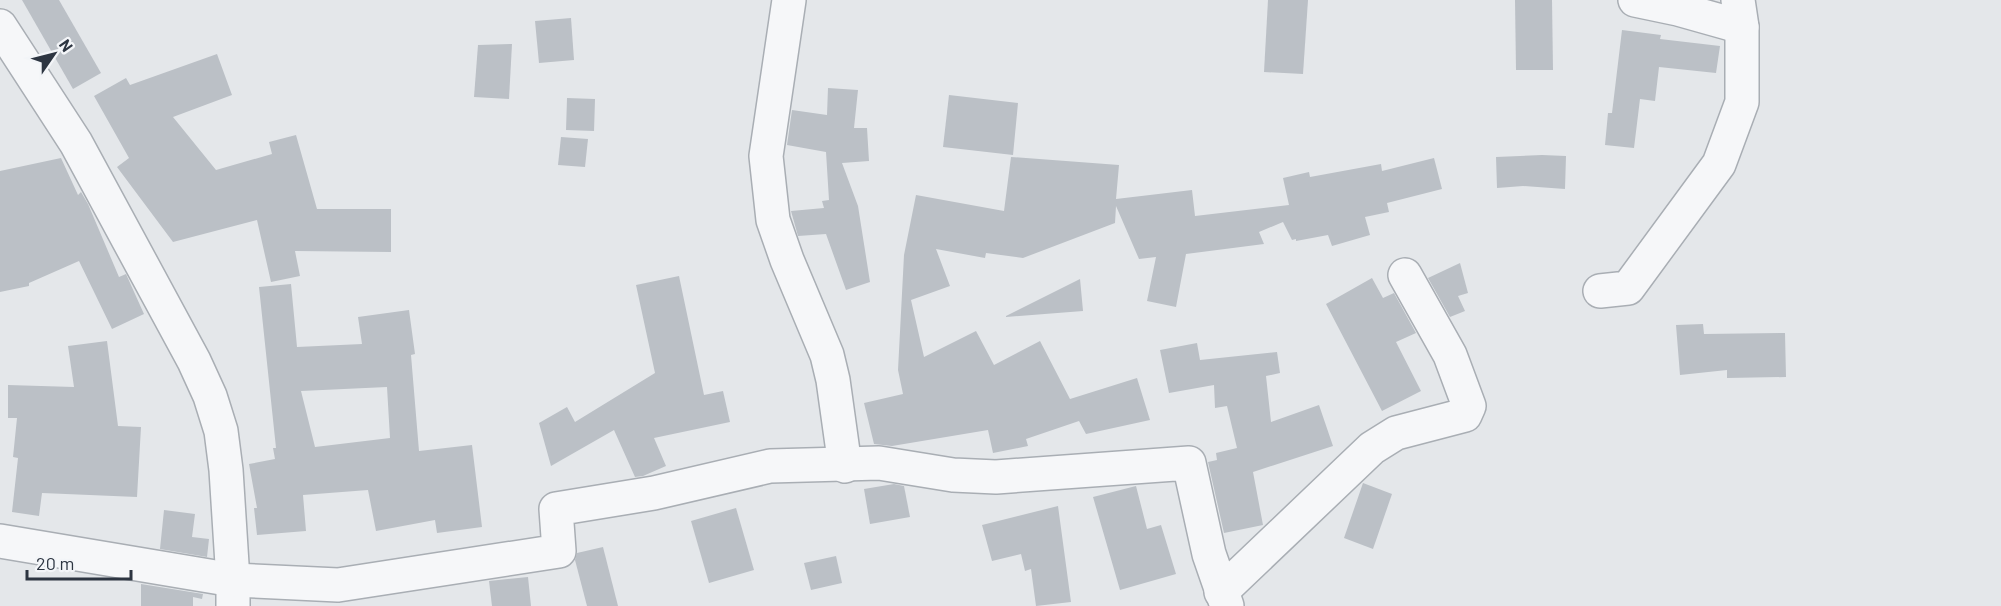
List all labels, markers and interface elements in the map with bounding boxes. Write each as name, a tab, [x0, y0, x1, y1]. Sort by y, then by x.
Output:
north arrow	[24, 24, 84, 84]
text: N	[56, 35, 78, 55]
scale bar	[27, 543, 130, 581]
text: 20 m	[36, 552, 74, 574]

